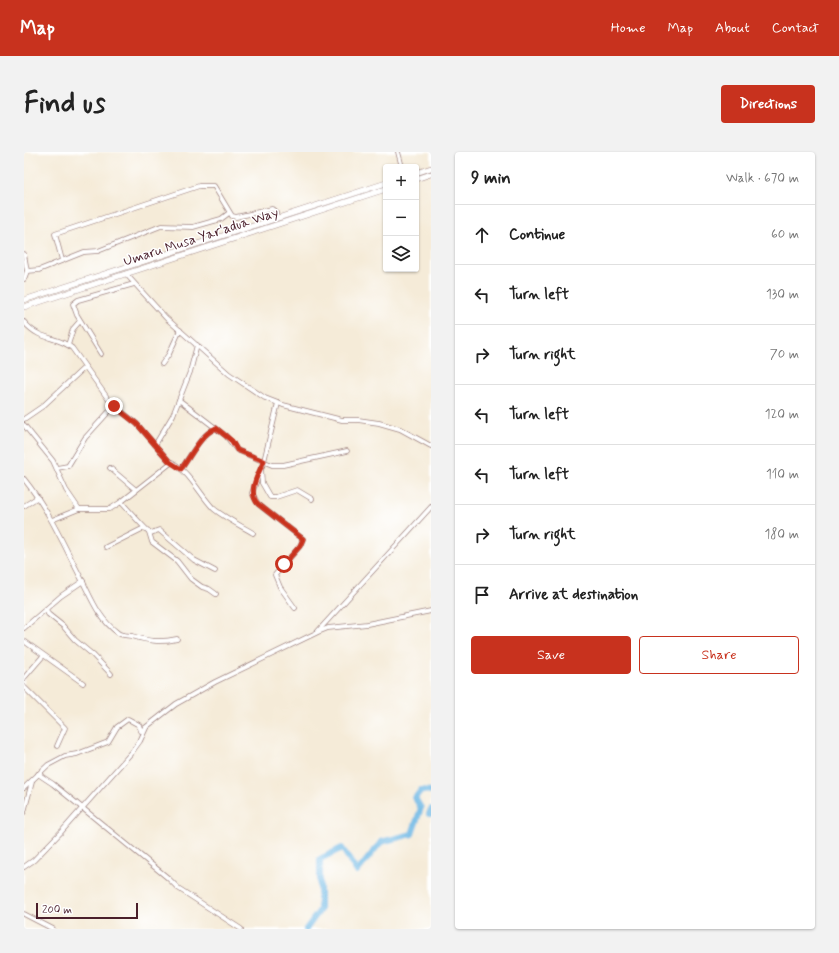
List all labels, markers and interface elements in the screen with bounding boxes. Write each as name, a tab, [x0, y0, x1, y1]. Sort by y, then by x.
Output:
text: Map	[20, 16, 55, 41]
text: Home	[611, 19, 645, 37]
text: Map	[667, 19, 693, 37]
text: About	[715, 19, 750, 37]
text: Contact	[772, 19, 819, 37]
button: Directions	[721, 85, 815, 123]
text: Find us	[24, 86, 105, 123]
map controls	[383, 164, 419, 272]
button: +	[383, 164, 419, 200]
text: 9 min	[471, 167, 511, 189]
text: Walk · 670 m	[726, 170, 799, 187]
button: −	[383, 200, 419, 236]
street label: Umaru Musa Yar'adua Way	[121, 203, 281, 271]
icon: ahead	[471, 224, 493, 246]
text: Continue	[509, 225, 565, 245]
text: 60 m	[771, 226, 799, 243]
button: layers	[383, 236, 419, 272]
icon: left	[471, 284, 493, 306]
text: Turn left	[509, 285, 569, 305]
text: 130 m	[766, 286, 799, 303]
icon: right	[471, 344, 493, 366]
text: Turn right	[509, 345, 576, 365]
text: 70 m	[770, 346, 799, 363]
route end	[105, 397, 123, 415]
icon: left	[471, 404, 493, 426]
text: Turn left	[509, 405, 569, 425]
text: 120 m	[765, 406, 799, 423]
icon: left	[471, 464, 493, 486]
text: Turn left	[509, 465, 569, 485]
text: 110 m	[766, 466, 799, 483]
icon: right	[471, 524, 493, 546]
text: Turn right	[509, 525, 576, 545]
text: 180 m	[764, 526, 799, 543]
route start	[275, 555, 293, 573]
icon: arrive	[471, 584, 493, 606]
text: Arrive at destination	[509, 585, 638, 605]
button: Save	[471, 636, 631, 674]
button: Share	[639, 636, 799, 674]
scale bar	[36, 901, 138, 920]
text: 200 m	[42, 903, 72, 917]

